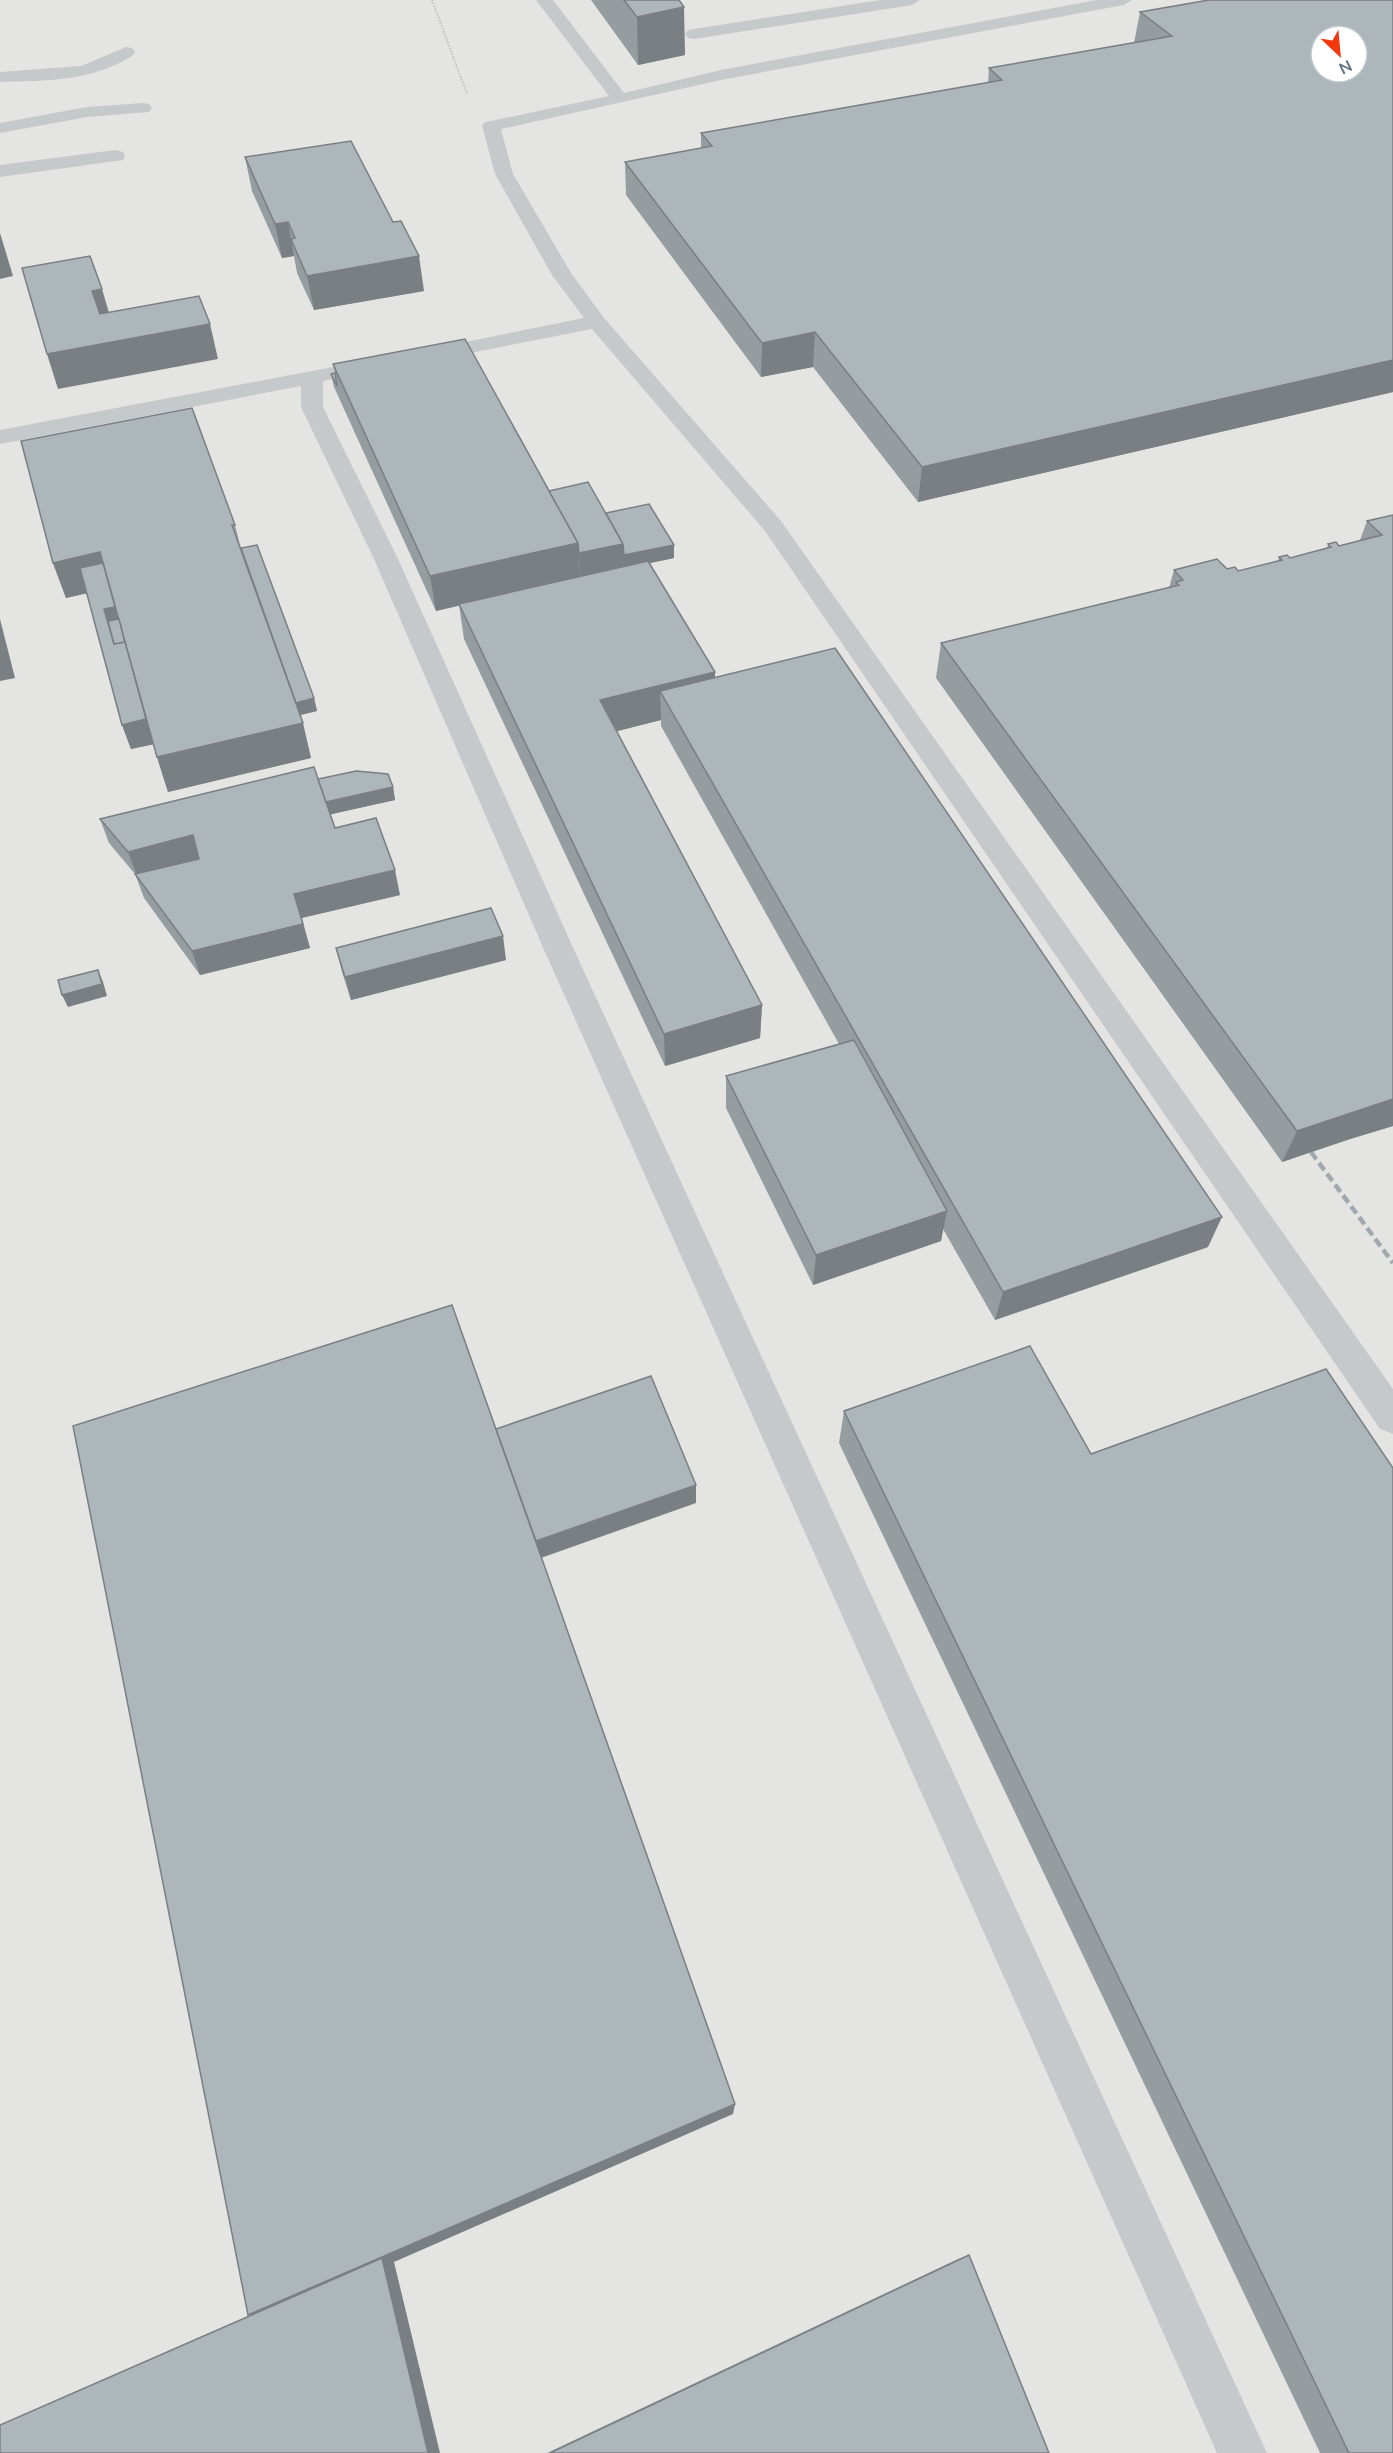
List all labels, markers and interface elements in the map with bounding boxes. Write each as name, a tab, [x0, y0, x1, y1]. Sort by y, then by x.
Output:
north arrow	[1309, 24, 1369, 84]
text: N	[1336, 56, 1355, 79]

